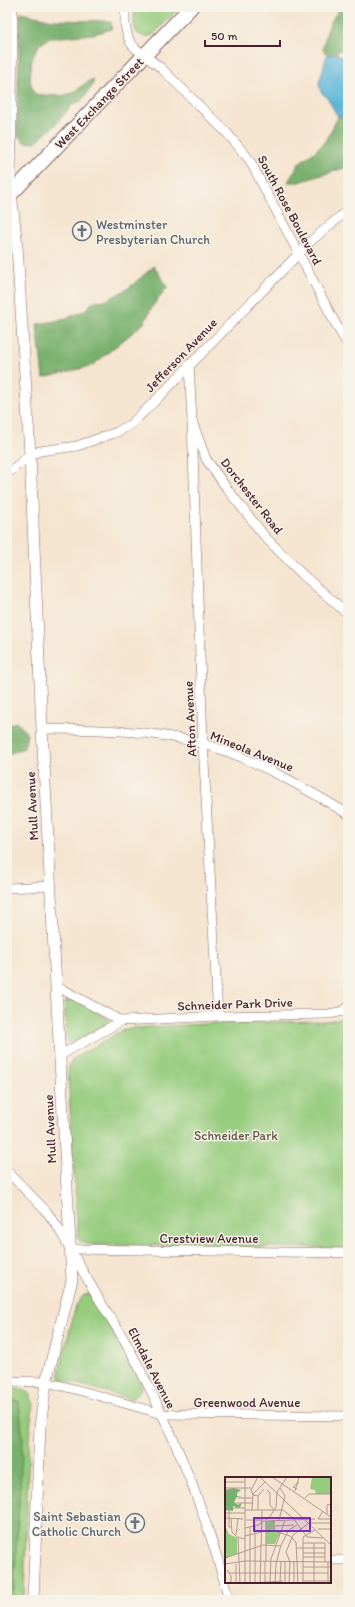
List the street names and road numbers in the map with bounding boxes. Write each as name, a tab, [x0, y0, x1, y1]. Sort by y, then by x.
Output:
street label: West Exchange Street	[51, 54, 147, 152]
street label: South Rose Boulevard	[255, 153, 325, 267]
street label: Jefferson Avenue	[142, 315, 220, 395]
street label: Dorchester Road	[218, 455, 286, 537]
street label: Afton Avenue	[181, 681, 199, 757]
street label: Mineola Avenue	[208, 727, 296, 775]
street label: Mull Avenue	[23, 771, 41, 841]
street label: Schneider Park Drive	[177, 994, 293, 1014]
street label: Mull Avenue	[41, 1094, 59, 1164]
street label: Crestview Avenue	[160, 1231, 258, 1246]
street label: Elmdale Avenue	[125, 1325, 179, 1411]
street label: Greenwood Avenue	[194, 1395, 300, 1410]

